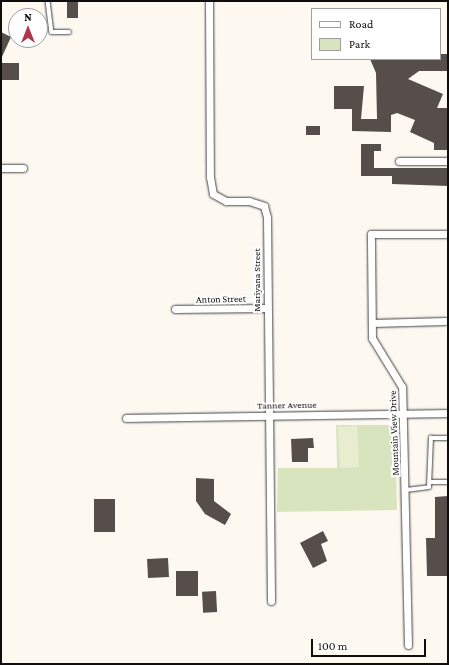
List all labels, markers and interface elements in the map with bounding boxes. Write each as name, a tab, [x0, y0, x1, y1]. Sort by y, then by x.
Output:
north arrow	[8, 8, 48, 48]
legend	[311, 8, 441, 60]
text: N	[24, 11, 32, 23]
text: Road	[349, 17, 373, 31]
text: Park	[349, 37, 370, 51]
street label: Mariyana Street	[251, 248, 263, 312]
street label: Anton Street	[196, 293, 246, 305]
street label: Mountain View Drive	[387, 390, 401, 476]
street label: Tanner Avenue	[257, 398, 317, 412]
scale bar	[313, 631, 428, 657]
text: 100 m	[318, 639, 347, 653]

